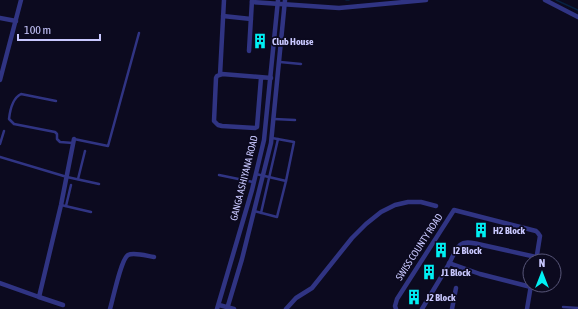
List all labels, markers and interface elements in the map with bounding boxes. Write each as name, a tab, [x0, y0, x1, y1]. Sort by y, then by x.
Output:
scale bar	[18, 16, 100, 42]
text: 100 m	[24, 23, 51, 37]
building icon: Club House	[251, 32, 269, 50]
place label: Club House	[272, 36, 314, 47]
street label: GANGA ASHIYANA ROAD	[228, 134, 260, 222]
street label: SWISS COUNTY ROAD	[393, 211, 445, 282]
building icon: H2 Block	[472, 221, 490, 239]
place label: H2 Block	[493, 225, 526, 236]
building icon: I2 Block	[432, 241, 450, 259]
place label: I2 Block	[453, 245, 482, 256]
north arrow	[522, 253, 562, 293]
text: N	[539, 257, 545, 269]
building icon: J1 Block	[420, 263, 438, 281]
place label: J1 Block	[440, 267, 471, 278]
building icon: J2 Block	[405, 288, 423, 306]
place label: J2 Block	[425, 292, 456, 303]

